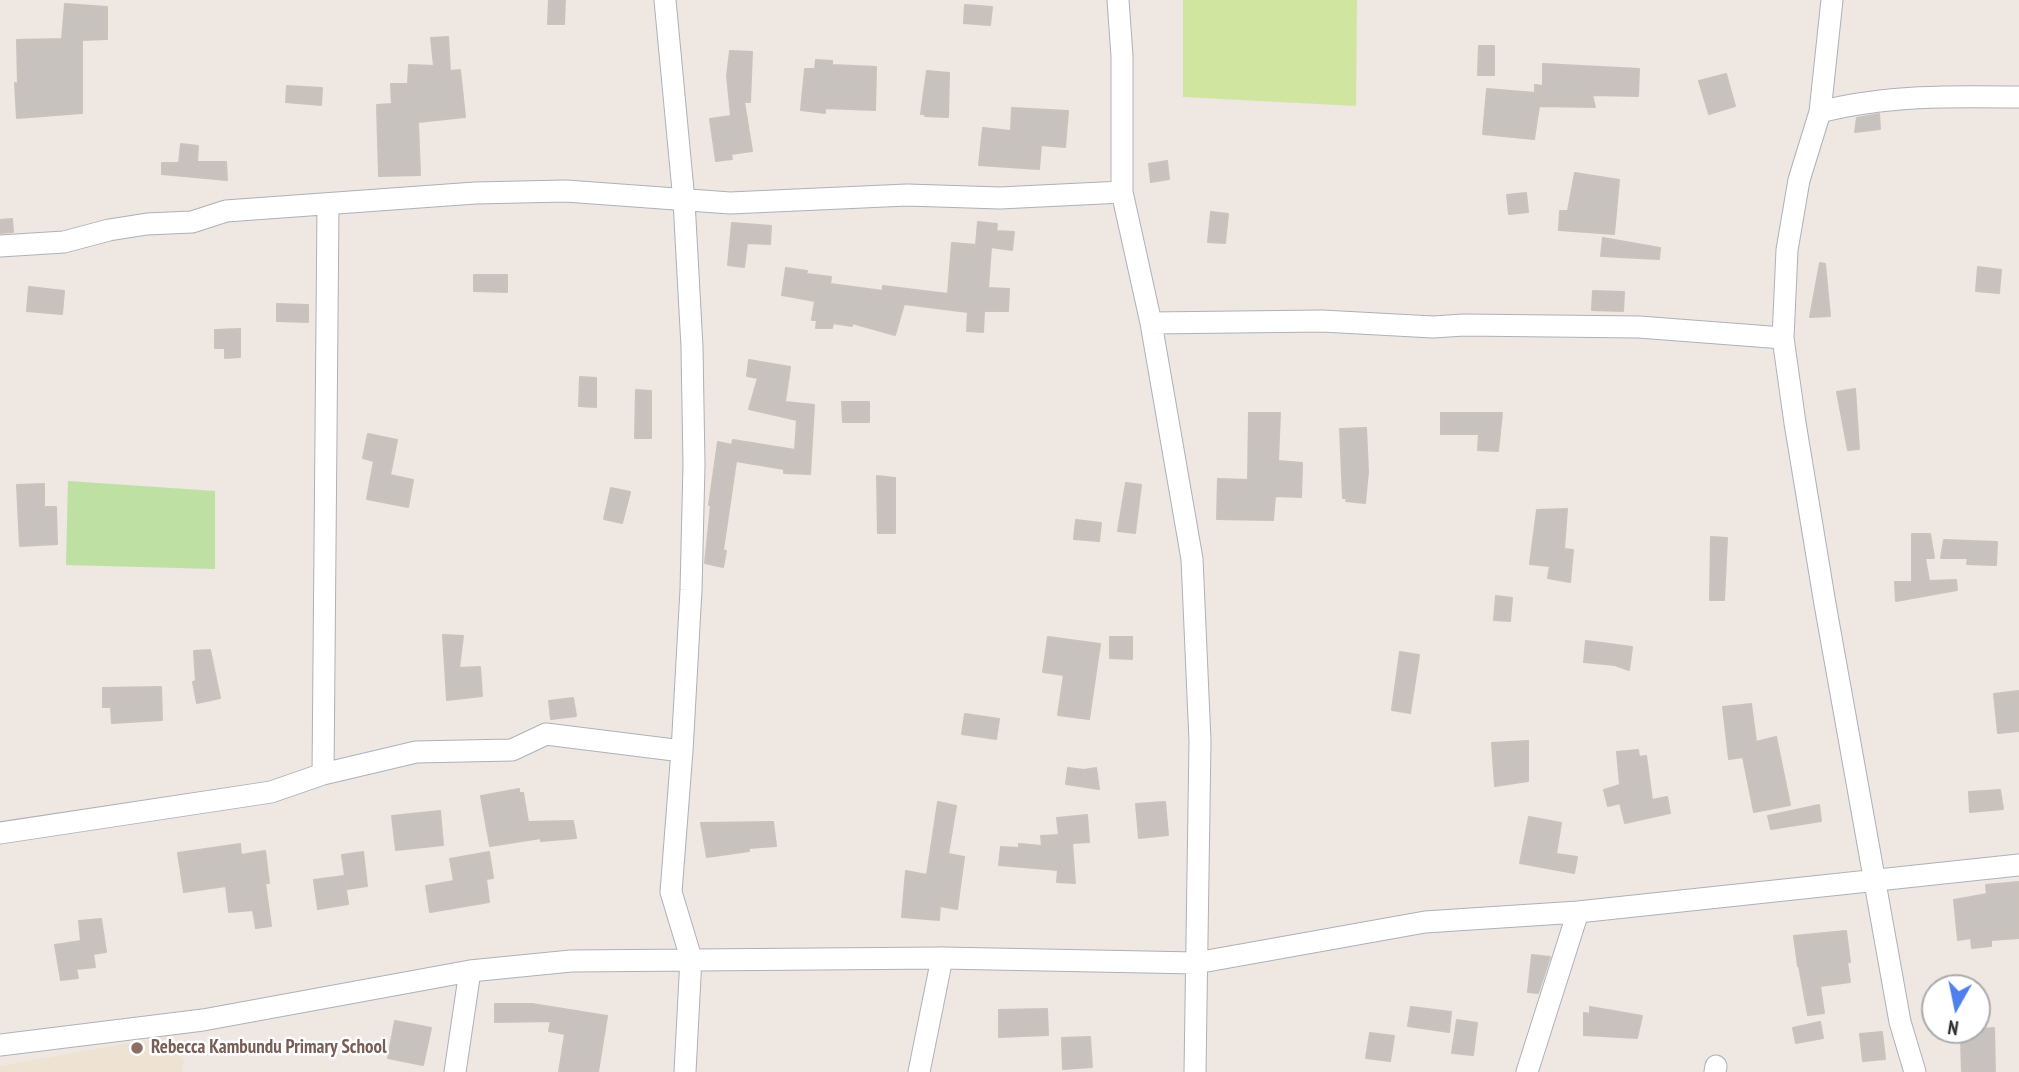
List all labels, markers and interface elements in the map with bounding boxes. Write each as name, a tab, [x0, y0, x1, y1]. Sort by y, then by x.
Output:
north arrow	[1921, 974, 1991, 1044]
text: N	[1946, 1015, 1960, 1040]
place label: Rebecca Kambundu Primary School	[151, 1037, 387, 1059]
marker: Rebecca Kambundu Primary School	[129, 1040, 145, 1056]

